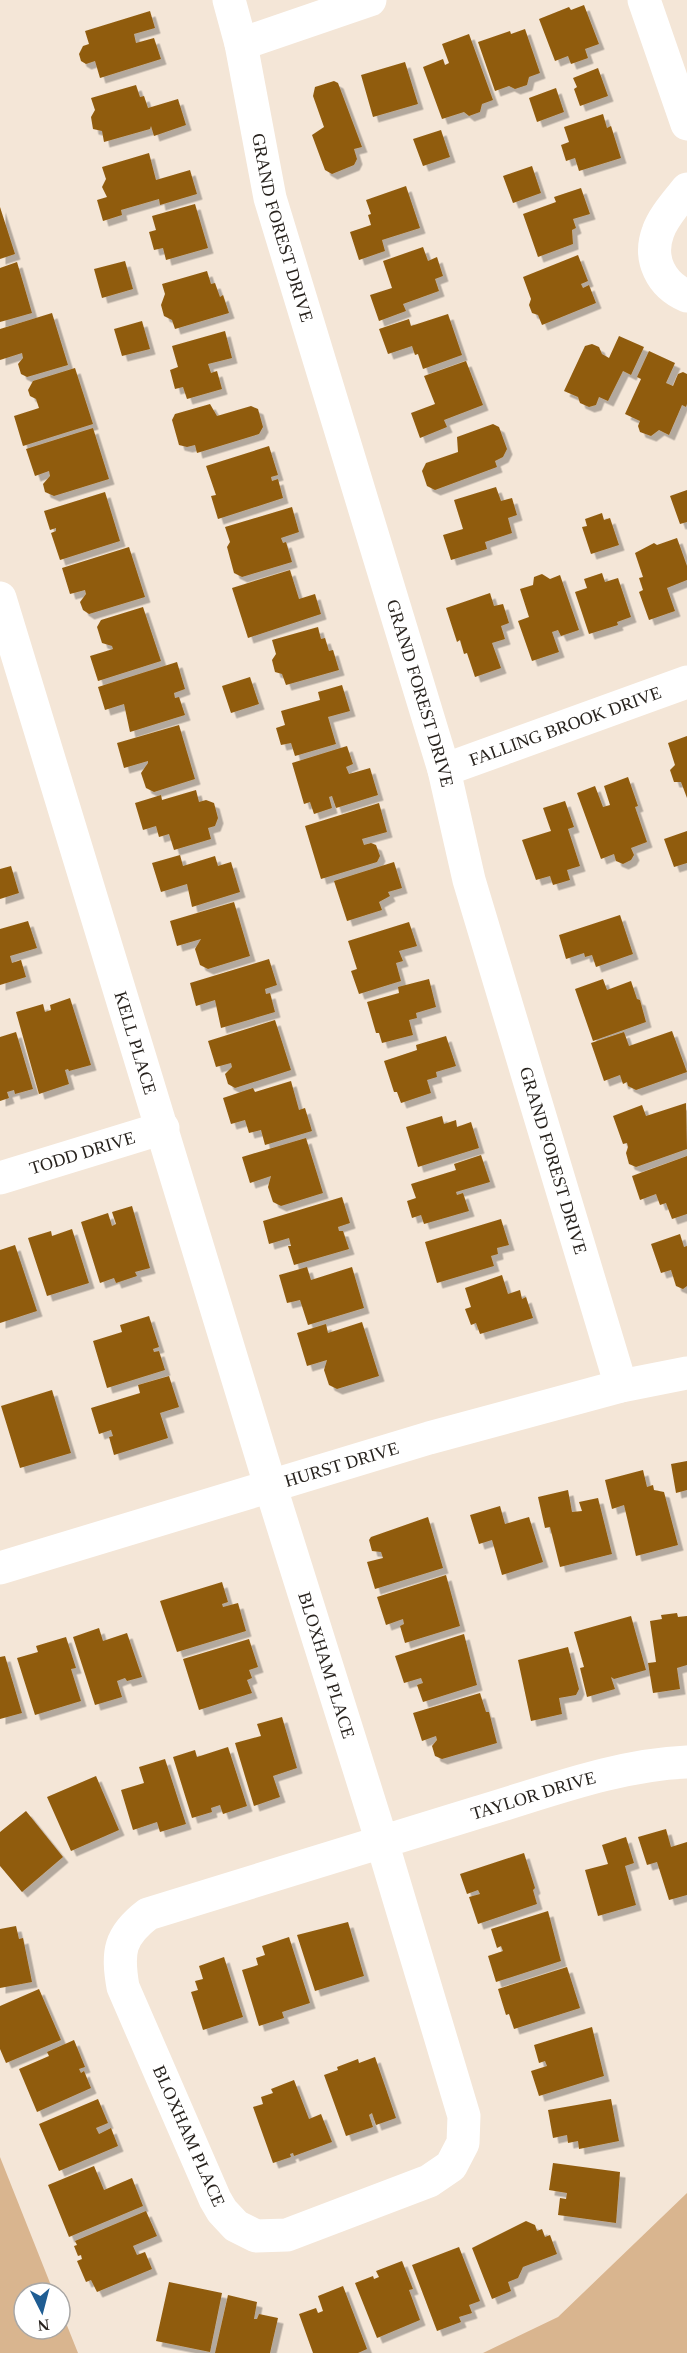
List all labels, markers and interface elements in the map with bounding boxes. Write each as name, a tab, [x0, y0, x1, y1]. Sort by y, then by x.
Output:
street label: GRAND FOREST DRIVE	[248, 132, 317, 324]
street label: GRAND FOREST DRIVE	[383, 597, 458, 789]
street label: FALLING BROOK DRIVE	[467, 682, 664, 770]
street label: KELL PLACE	[110, 989, 161, 1097]
street label: GRAND FOREST DRIVE	[516, 1064, 591, 1257]
street label: TODD DRIVE	[27, 1127, 137, 1178]
street label: HURST DRIVE	[282, 1438, 401, 1491]
street label: BLOXHAM PLACE	[294, 1589, 359, 1741]
street label: TAYLOR DRIVE	[468, 1767, 598, 1824]
street label: BLOXHAM PLACE	[149, 2062, 229, 2210]
north arrow	[12, 2281, 72, 2341]
text: N	[36, 2316, 50, 2335]

